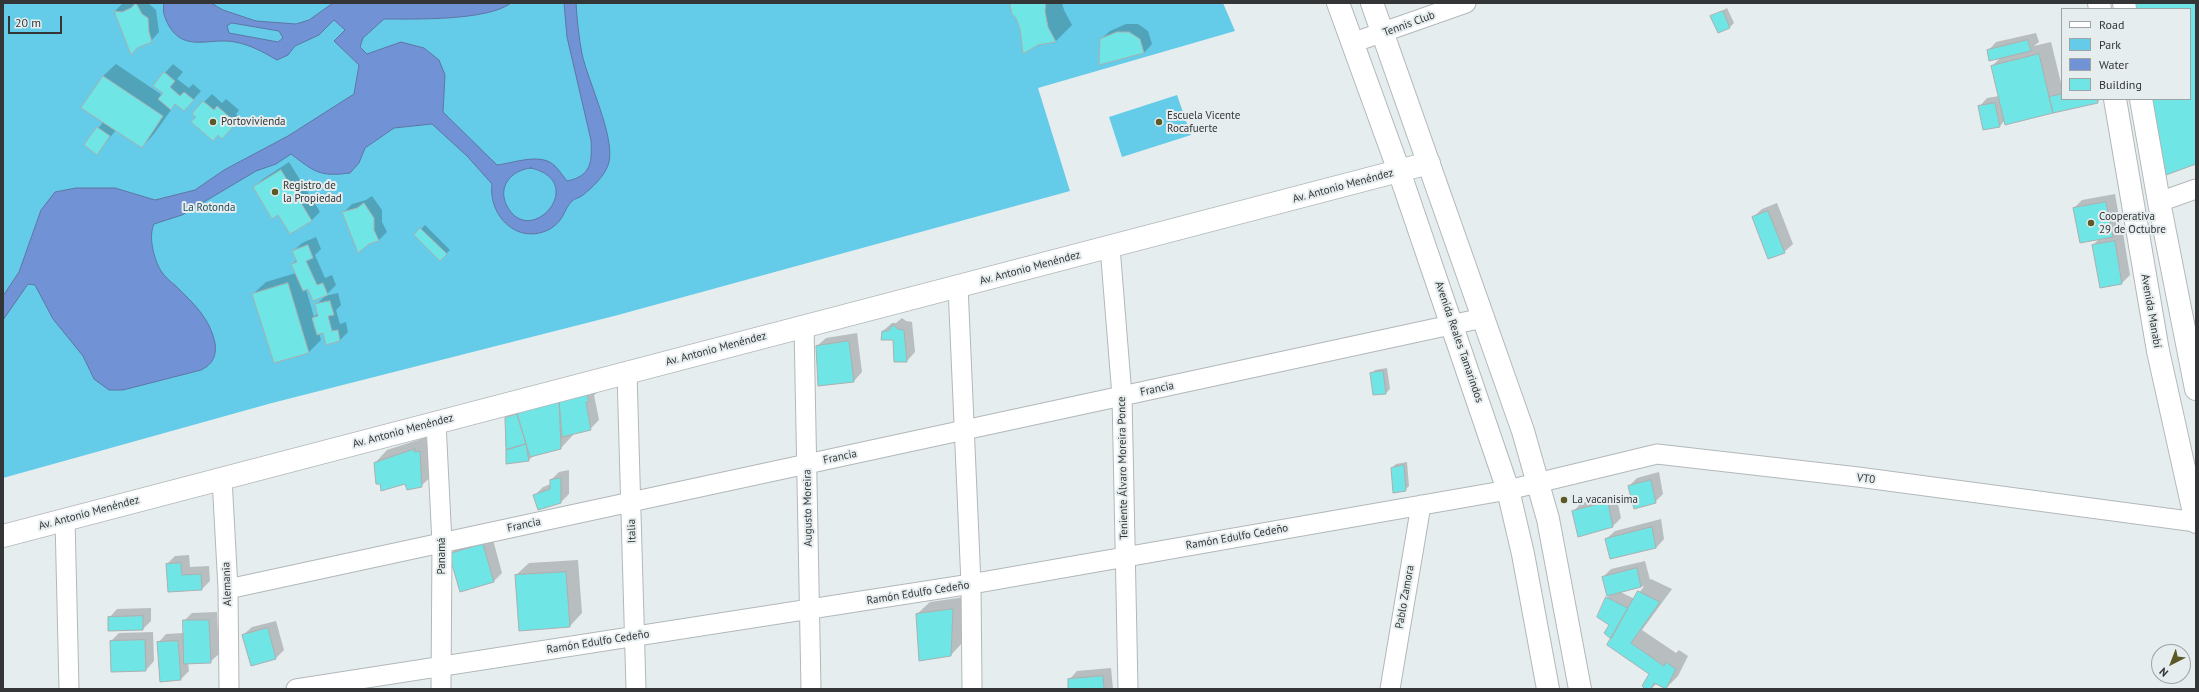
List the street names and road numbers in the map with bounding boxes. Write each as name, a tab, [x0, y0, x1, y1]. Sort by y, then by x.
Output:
street label: Tennis Club	[1381, 9, 1437, 39]
street label: Av. Antonio Menéndez	[1291, 166, 1395, 206]
street label: Av. Antonio Menéndez	[978, 248, 1082, 288]
street label: Avenida Manabí	[2138, 273, 2164, 349]
street label: Avenida Reales Tamarindos	[1432, 280, 1486, 404]
street label: Av. Antonio Menéndez	[664, 329, 768, 369]
street label: Francia	[1139, 379, 1175, 399]
street label: Teniente Álvaro Moreira Ponce	[1115, 396, 1131, 540]
street label: Av. Antonio Menéndez	[351, 411, 455, 451]
street label: Francia	[822, 447, 858, 467]
street label: Augusto Moreira	[801, 469, 815, 547]
street label: VT0	[1856, 471, 1876, 487]
street label: Av. Antonio Menéndez	[37, 493, 141, 533]
street label: Francia	[506, 515, 542, 535]
street label: Italia	[625, 519, 639, 543]
street label: Ramón Edulfo Cedeño	[1185, 521, 1289, 553]
street label: Panamá	[435, 537, 449, 575]
street label: Alemania	[220, 562, 234, 606]
street label: Pablo Zamora	[1393, 564, 1417, 630]
street label: Ramón Edulfo Cedeño	[866, 578, 970, 608]
street label: Ramón Edulfo Cedeño	[546, 627, 650, 657]

